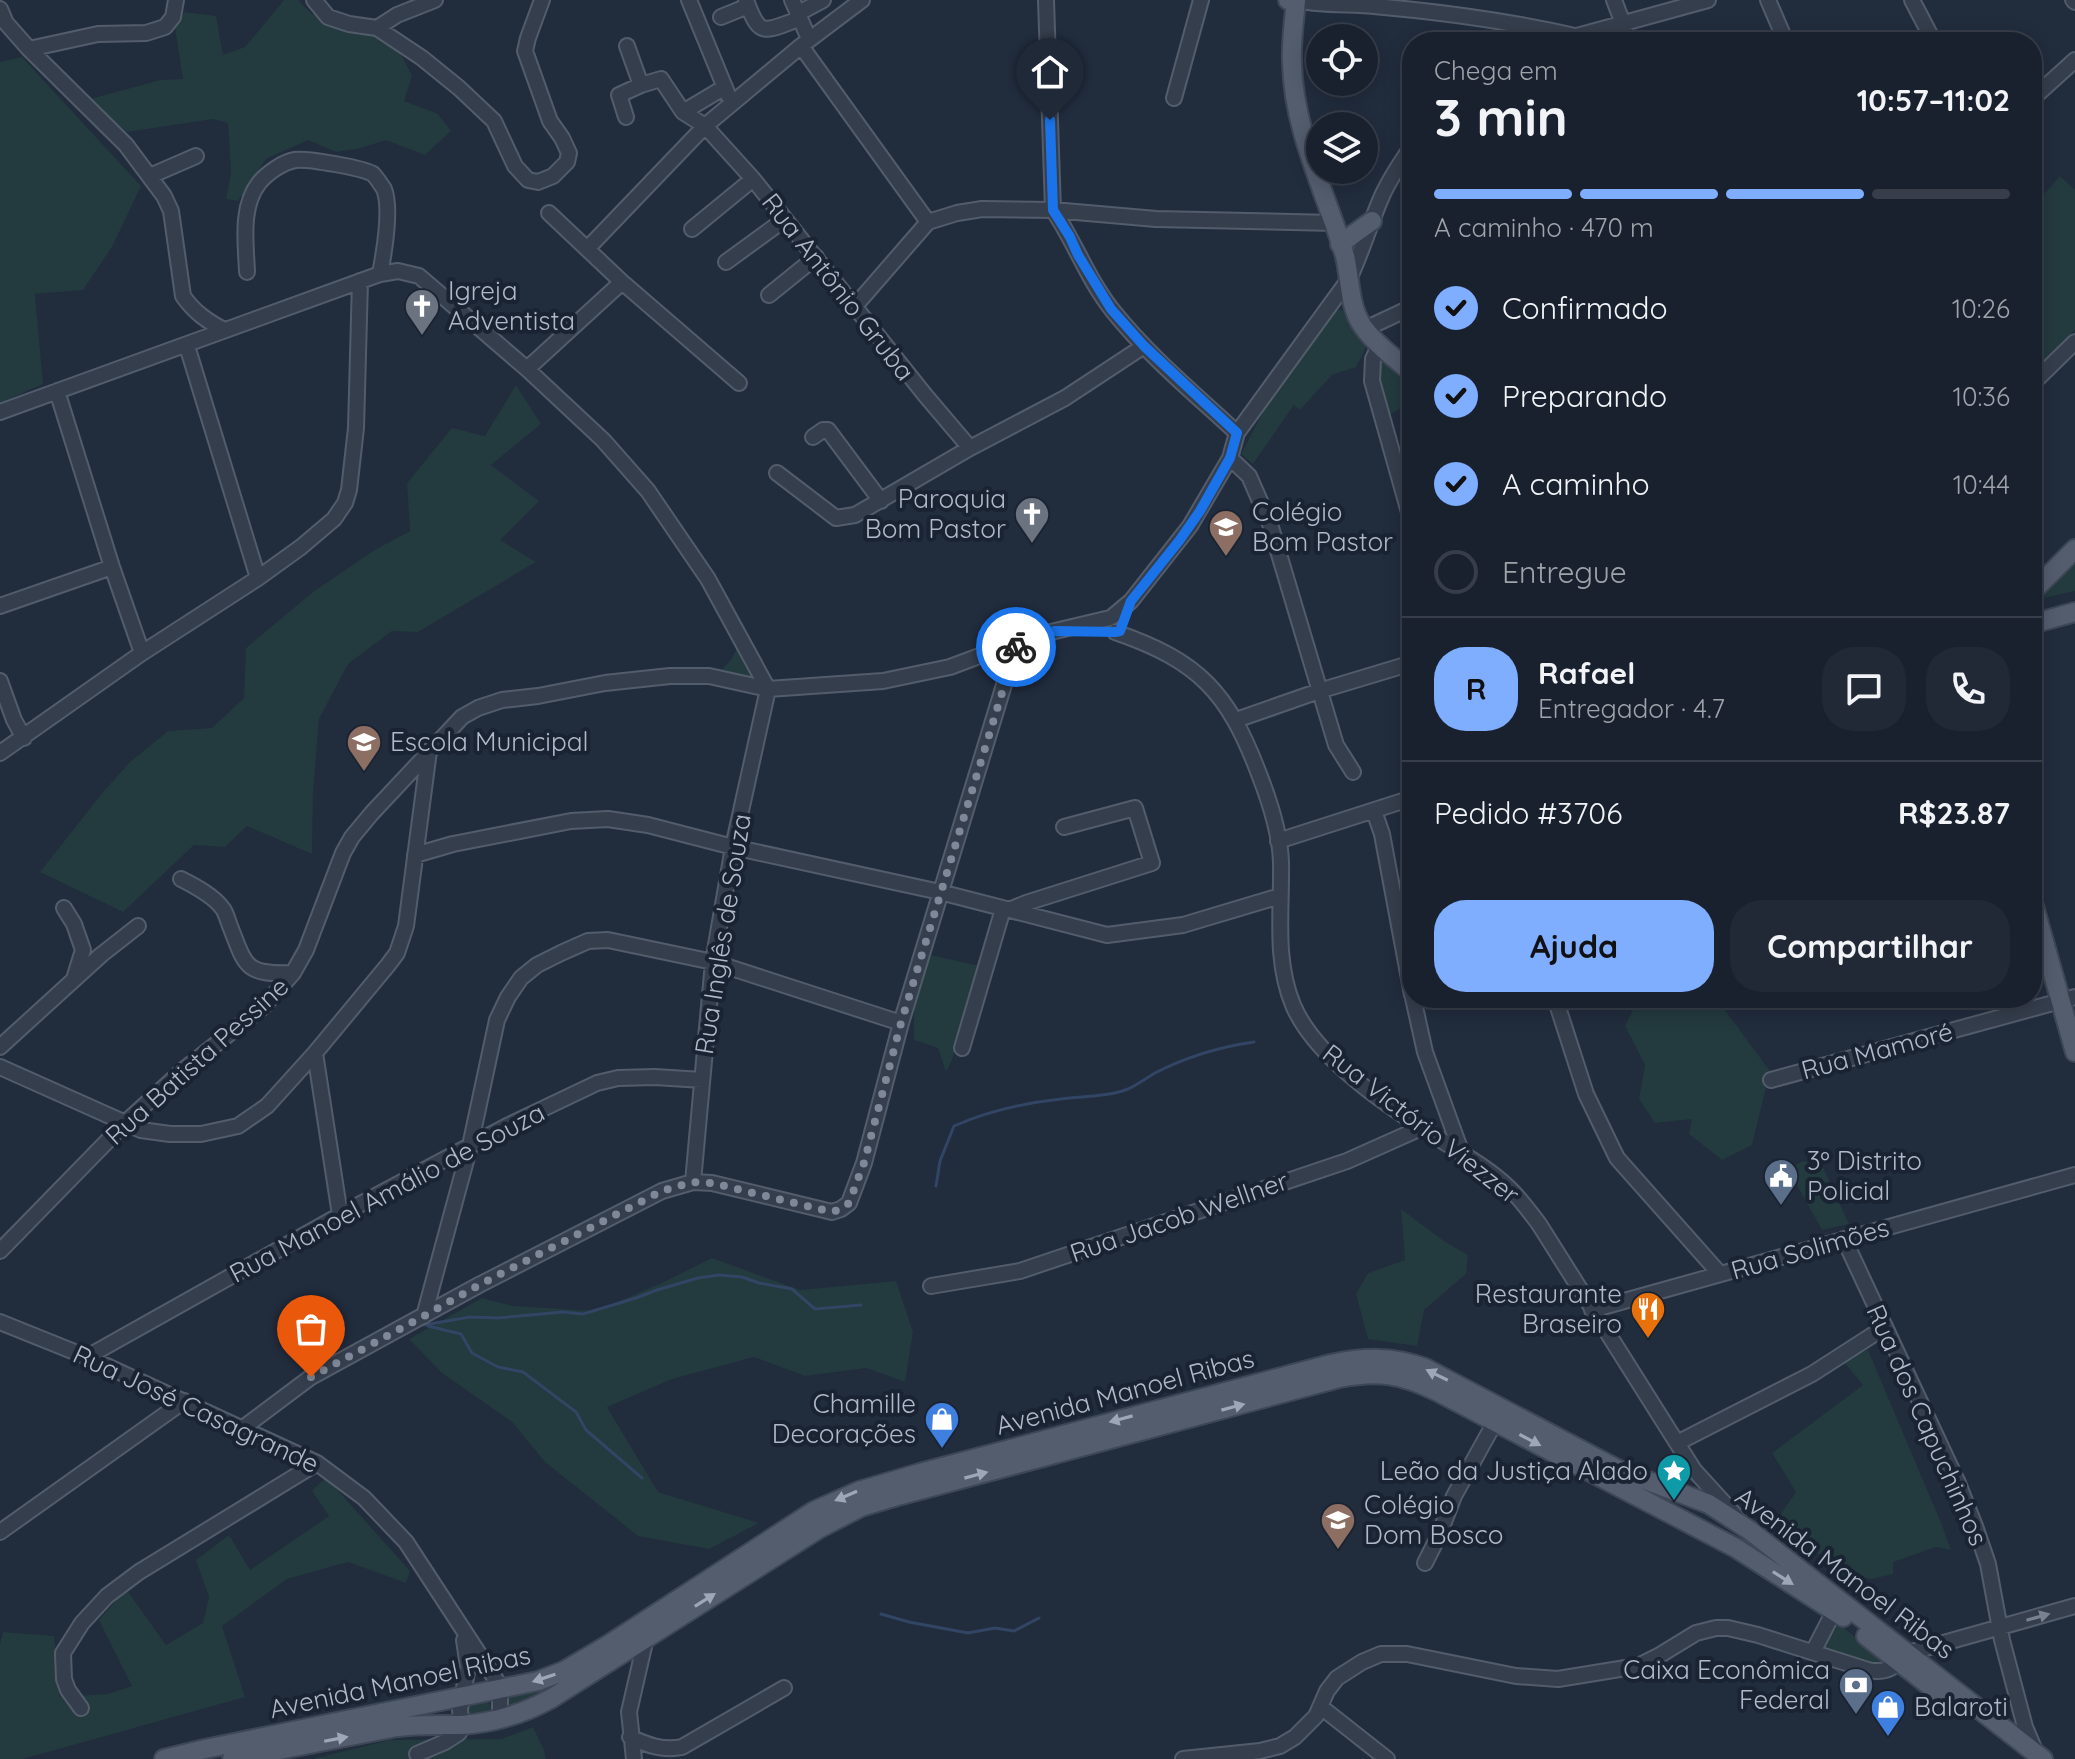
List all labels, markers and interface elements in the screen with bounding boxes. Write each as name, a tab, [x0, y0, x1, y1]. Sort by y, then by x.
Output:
map controls	[1306, 24, 1378, 184]
button: locate	[1306, 24, 1378, 96]
pin	[1016, 38, 1084, 120]
icon: home	[1028, 50, 1072, 94]
text: Chega em	[1434, 54, 1558, 87]
text: 10:57–11:02	[1857, 81, 2010, 119]
text: 3 min	[1434, 84, 1568, 149]
button: layers	[1306, 112, 1378, 184]
street label: Rua Antônio Gruba	[755, 186, 922, 387]
text: A caminho · 470 m	[1434, 211, 1654, 244]
place label: Igreja Adventista	[448, 274, 575, 337]
icon: check	[1434, 286, 1478, 330]
church icon: Igreja Adventista	[403, 287, 441, 337]
text: Confirmado	[1502, 289, 1668, 327]
text: 10:26	[1952, 292, 2010, 325]
icon: check	[1434, 374, 1478, 418]
text: Preparando	[1502, 377, 1667, 415]
text: 10:36	[1952, 380, 2010, 413]
icon: check	[1434, 462, 1478, 506]
text: A caminho	[1502, 465, 1650, 503]
text: 10:44	[1953, 468, 2010, 501]
place label: Paroquia Bom Pastor	[865, 482, 1006, 545]
church icon: Paroquia Bom Pastor	[1013, 495, 1051, 545]
place label: Colégio Bom Pastor	[1252, 495, 1393, 558]
school or university icon: Colégio Bom Pastor	[1207, 508, 1245, 558]
text: Entregue	[1502, 553, 1627, 591]
courier	[976, 607, 1056, 687]
icon: bike	[994, 625, 1038, 669]
button: chat	[1822, 647, 1906, 731]
button: phone	[1926, 647, 2010, 731]
text: Rafael	[1538, 654, 1635, 692]
text: R	[1466, 670, 1486, 708]
text: Entregador · 4.7	[1538, 692, 1725, 725]
school or university icon: Escola Municipal	[345, 723, 383, 773]
place label: Escola Municipal	[390, 725, 588, 758]
text: Pedido #3706	[1434, 794, 1622, 832]
text: R$23.87	[1898, 794, 2010, 832]
street label: Rua Inglês de Souza	[687, 811, 758, 1057]
button: Ajuda	[1434, 900, 1714, 992]
button: Compartilhar	[1730, 900, 2010, 992]
street label: Rua Batista Pessine	[98, 970, 295, 1152]
street label: Rua Mamoré	[1797, 1014, 1956, 1087]
street label: Rua Victório Viezzer	[1316, 1036, 1526, 1211]
street label: Rua Manoel Amálio de Souza	[224, 1095, 550, 1290]
place label: 3º Distrito Policial	[1807, 1144, 1922, 1207]
public building icon: 3º Distrito Policial	[1762, 1157, 1800, 1207]
street label: Rua Jacob Wellner	[1065, 1164, 1292, 1269]
street label: Rua Solimões	[1727, 1210, 1893, 1287]
place label: Restaurante Braseiro	[1475, 1277, 1622, 1340]
restaurant icon: Restaurante Braseiro	[1629, 1290, 1667, 1340]
pin	[277, 1295, 345, 1377]
street label: Rua dos Capuchinhos	[1859, 1299, 1995, 1550]
icon: bag	[289, 1307, 333, 1351]
street label: Rua José Casagrande	[68, 1337, 324, 1480]
street label: Avenida Manoel Ribas	[992, 1341, 1258, 1442]
one-way arrow	[1426, 1368, 1449, 1381]
place label: Chamille Decorações	[772, 1387, 916, 1450]
shop icon: Chamille Decorações	[923, 1400, 961, 1450]
one-way arrow	[1221, 1400, 1246, 1412]
one-way arrow	[1109, 1414, 1134, 1426]
one-way arrow	[1518, 1434, 1541, 1447]
place icon: Leão da Justiça Alado	[1655, 1452, 1693, 1502]
place label: Leão da Justiça Alado	[1380, 1454, 1648, 1487]
one-way arrow	[964, 1468, 989, 1480]
street label: Avenida Manoel Ribas	[1729, 1479, 1961, 1666]
place label: Colégio Dom Bosco	[1364, 1488, 1503, 1551]
one-way arrow	[834, 1490, 857, 1503]
school or university icon: Colégio Dom Bosco	[1319, 1501, 1357, 1551]
one-way arrow	[1772, 1570, 1793, 1585]
one-way arrow	[694, 1594, 716, 1608]
one-way arrow	[2026, 1610, 2050, 1623]
street label: Avenida Manoel Ribas	[266, 1638, 533, 1725]
place label: Caixa Econômica Federal	[1623, 1653, 1830, 1716]
bank icon: Caixa Econômica Federal	[1837, 1666, 1875, 1716]
one-way arrow	[532, 1673, 556, 1685]
shop icon: Balaroti	[1869, 1688, 1907, 1738]
place label: Balaroti	[1914, 1690, 2008, 1723]
one-way arrow	[324, 1732, 349, 1745]

